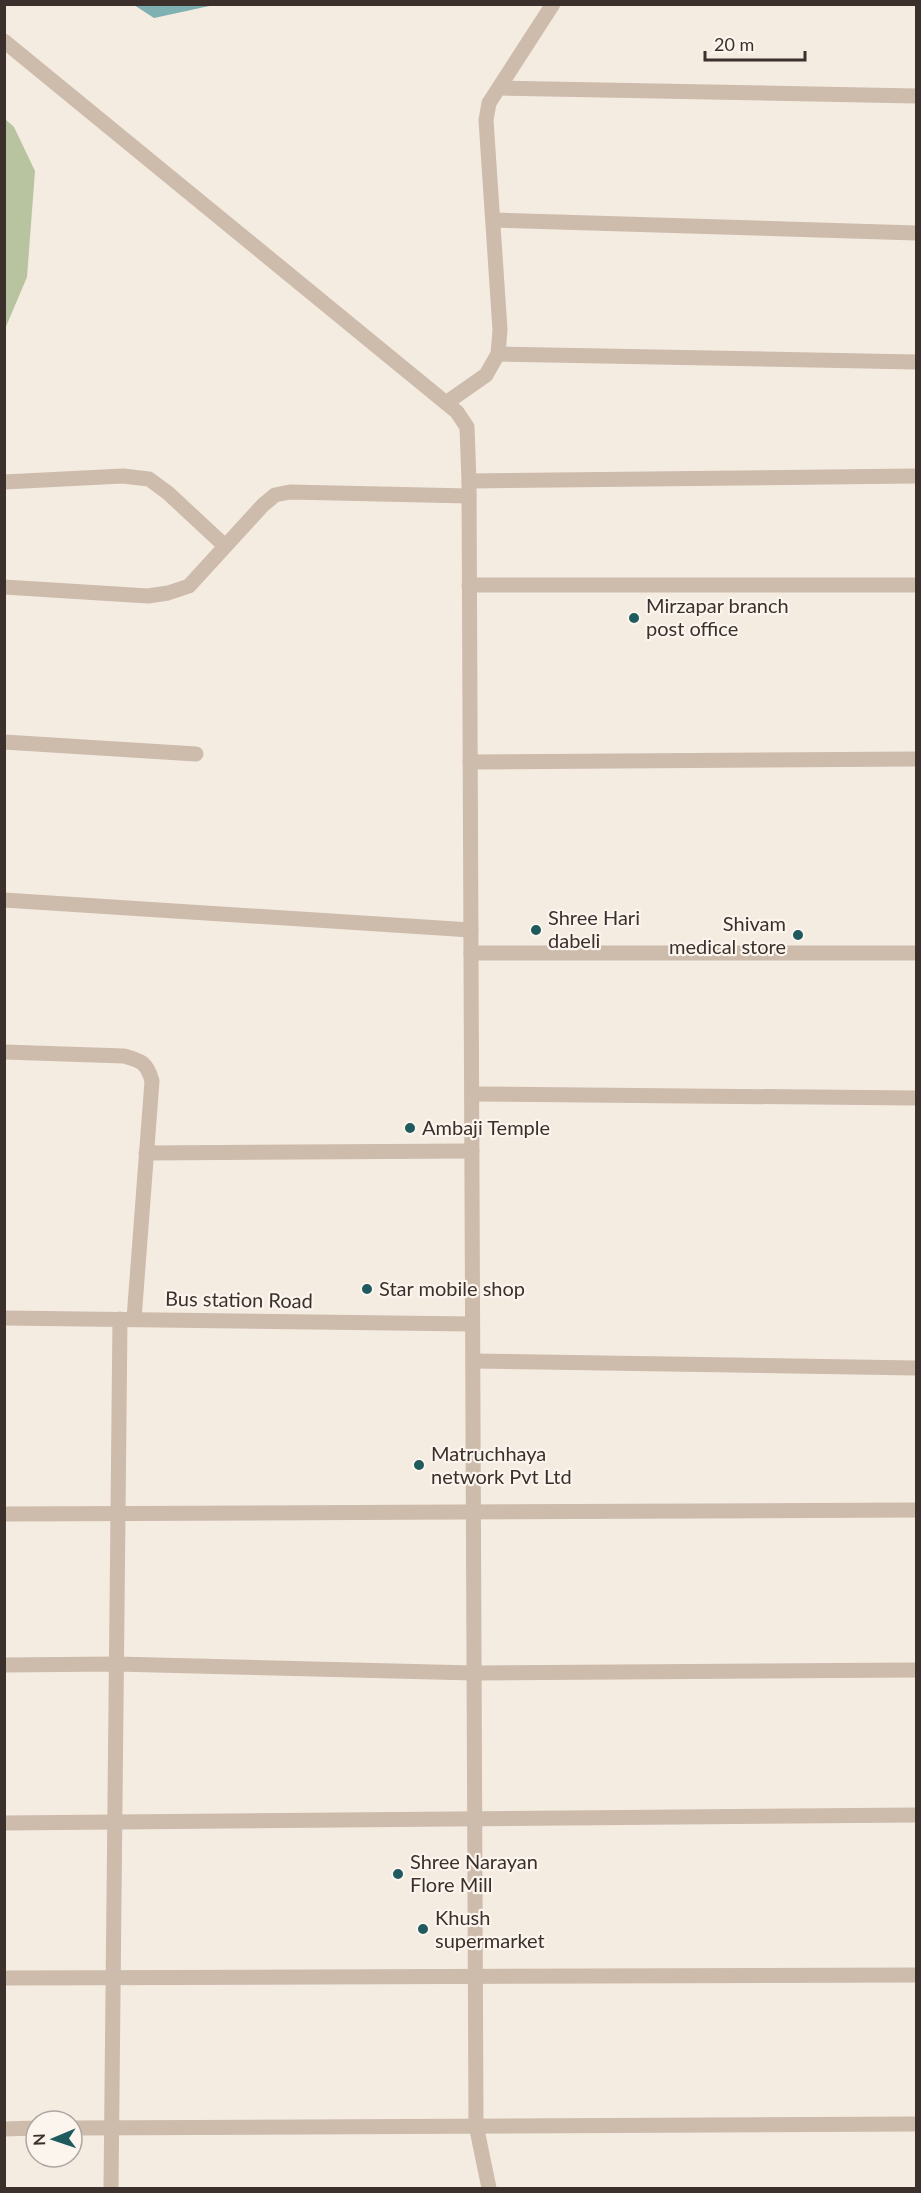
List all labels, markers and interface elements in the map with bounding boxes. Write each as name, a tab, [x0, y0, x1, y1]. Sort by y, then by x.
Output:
scale bar	[705, 24, 806, 62]
text: 20 m	[714, 33, 754, 55]
place label: Mirzapar branch post office	[646, 593, 789, 640]
marker: Mirzapar branch post office	[627, 611, 641, 625]
place label: Shree Hari dabeli	[548, 905, 640, 952]
place label: Shivam medical store	[669, 911, 786, 958]
marker: Shree Hari dabeli	[529, 923, 543, 937]
marker: Shivam medical store	[791, 928, 805, 942]
place label: Ambaji Temple	[422, 1115, 550, 1139]
marker: Ambaji Temple	[403, 1121, 417, 1135]
place label: Star mobile shop	[379, 1276, 525, 1300]
marker: Star mobile shop	[360, 1282, 374, 1296]
street label: Bus station Road	[165, 1286, 313, 1312]
place label: Matruchhaya network Pvt Ltd	[431, 1441, 572, 1488]
marker: Matruchhaya network Pvt Ltd	[412, 1458, 426, 1472]
place label: Shree Narayan Flore Mill	[410, 1849, 538, 1896]
marker: Shree Narayan Flore Mill	[391, 1867, 405, 1881]
place label: Khush supermarket	[435, 1905, 545, 1952]
marker: Khush supermarket	[416, 1922, 430, 1936]
north arrow	[24, 2109, 84, 2169]
text: N	[29, 2133, 48, 2146]

